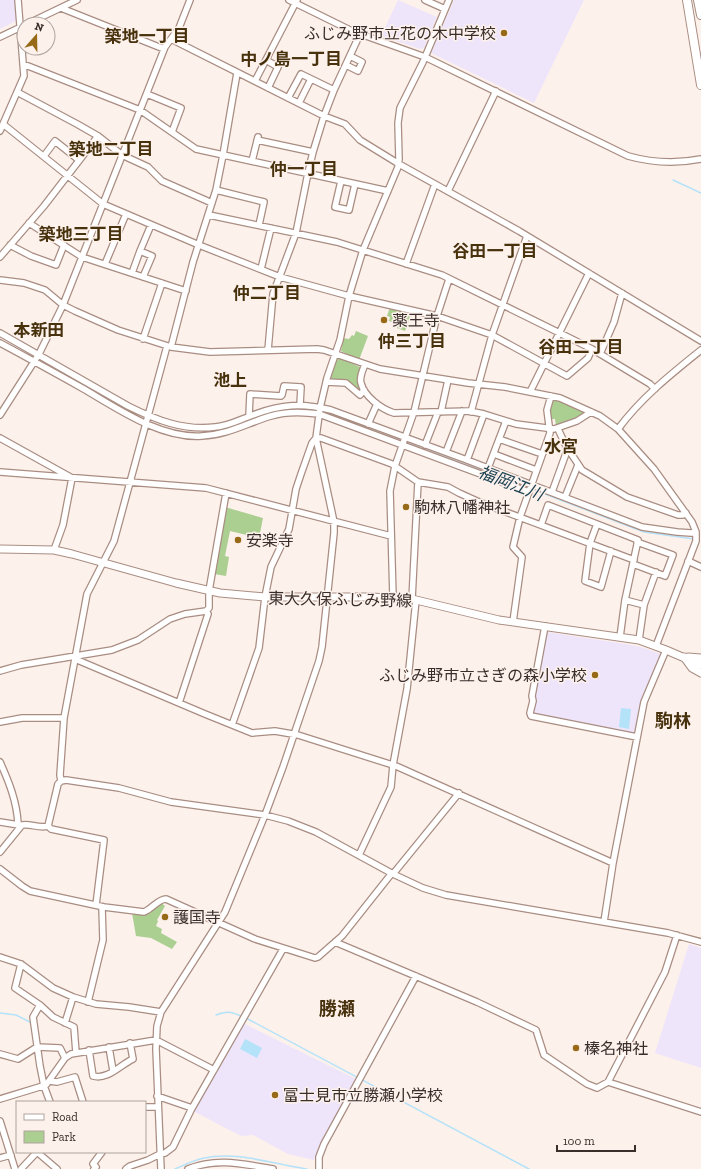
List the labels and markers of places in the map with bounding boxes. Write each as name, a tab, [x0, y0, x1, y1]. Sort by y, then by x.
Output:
place label: ふじみ野市立花の木中学校	[304, 24, 496, 43]
marker: ふじみ野市立花の木中学校	[499, 28, 509, 38]
place label: 薬王寺	[392, 311, 440, 330]
marker: 薬王寺	[379, 315, 389, 325]
place label: 駒林八幡神社	[414, 498, 510, 517]
marker: 駒林八幡神社	[401, 502, 411, 512]
place label: 安楽寺	[246, 531, 294, 550]
marker: 安楽寺	[233, 535, 243, 545]
place label: ふじみ野市立さぎの森小学校	[379, 666, 587, 685]
marker: ふじみ野市立さぎの森小学校	[590, 670, 600, 680]
place label: 護国寺	[173, 908, 221, 927]
marker: 護国寺	[160, 912, 170, 922]
place label: 榛名神社	[584, 1039, 648, 1058]
marker: 榛名神社	[571, 1043, 581, 1053]
place label: 富士見市立勝瀬小学校	[283, 1086, 443, 1105]
marker: 富士見市立勝瀬小学校	[270, 1090, 280, 1100]

